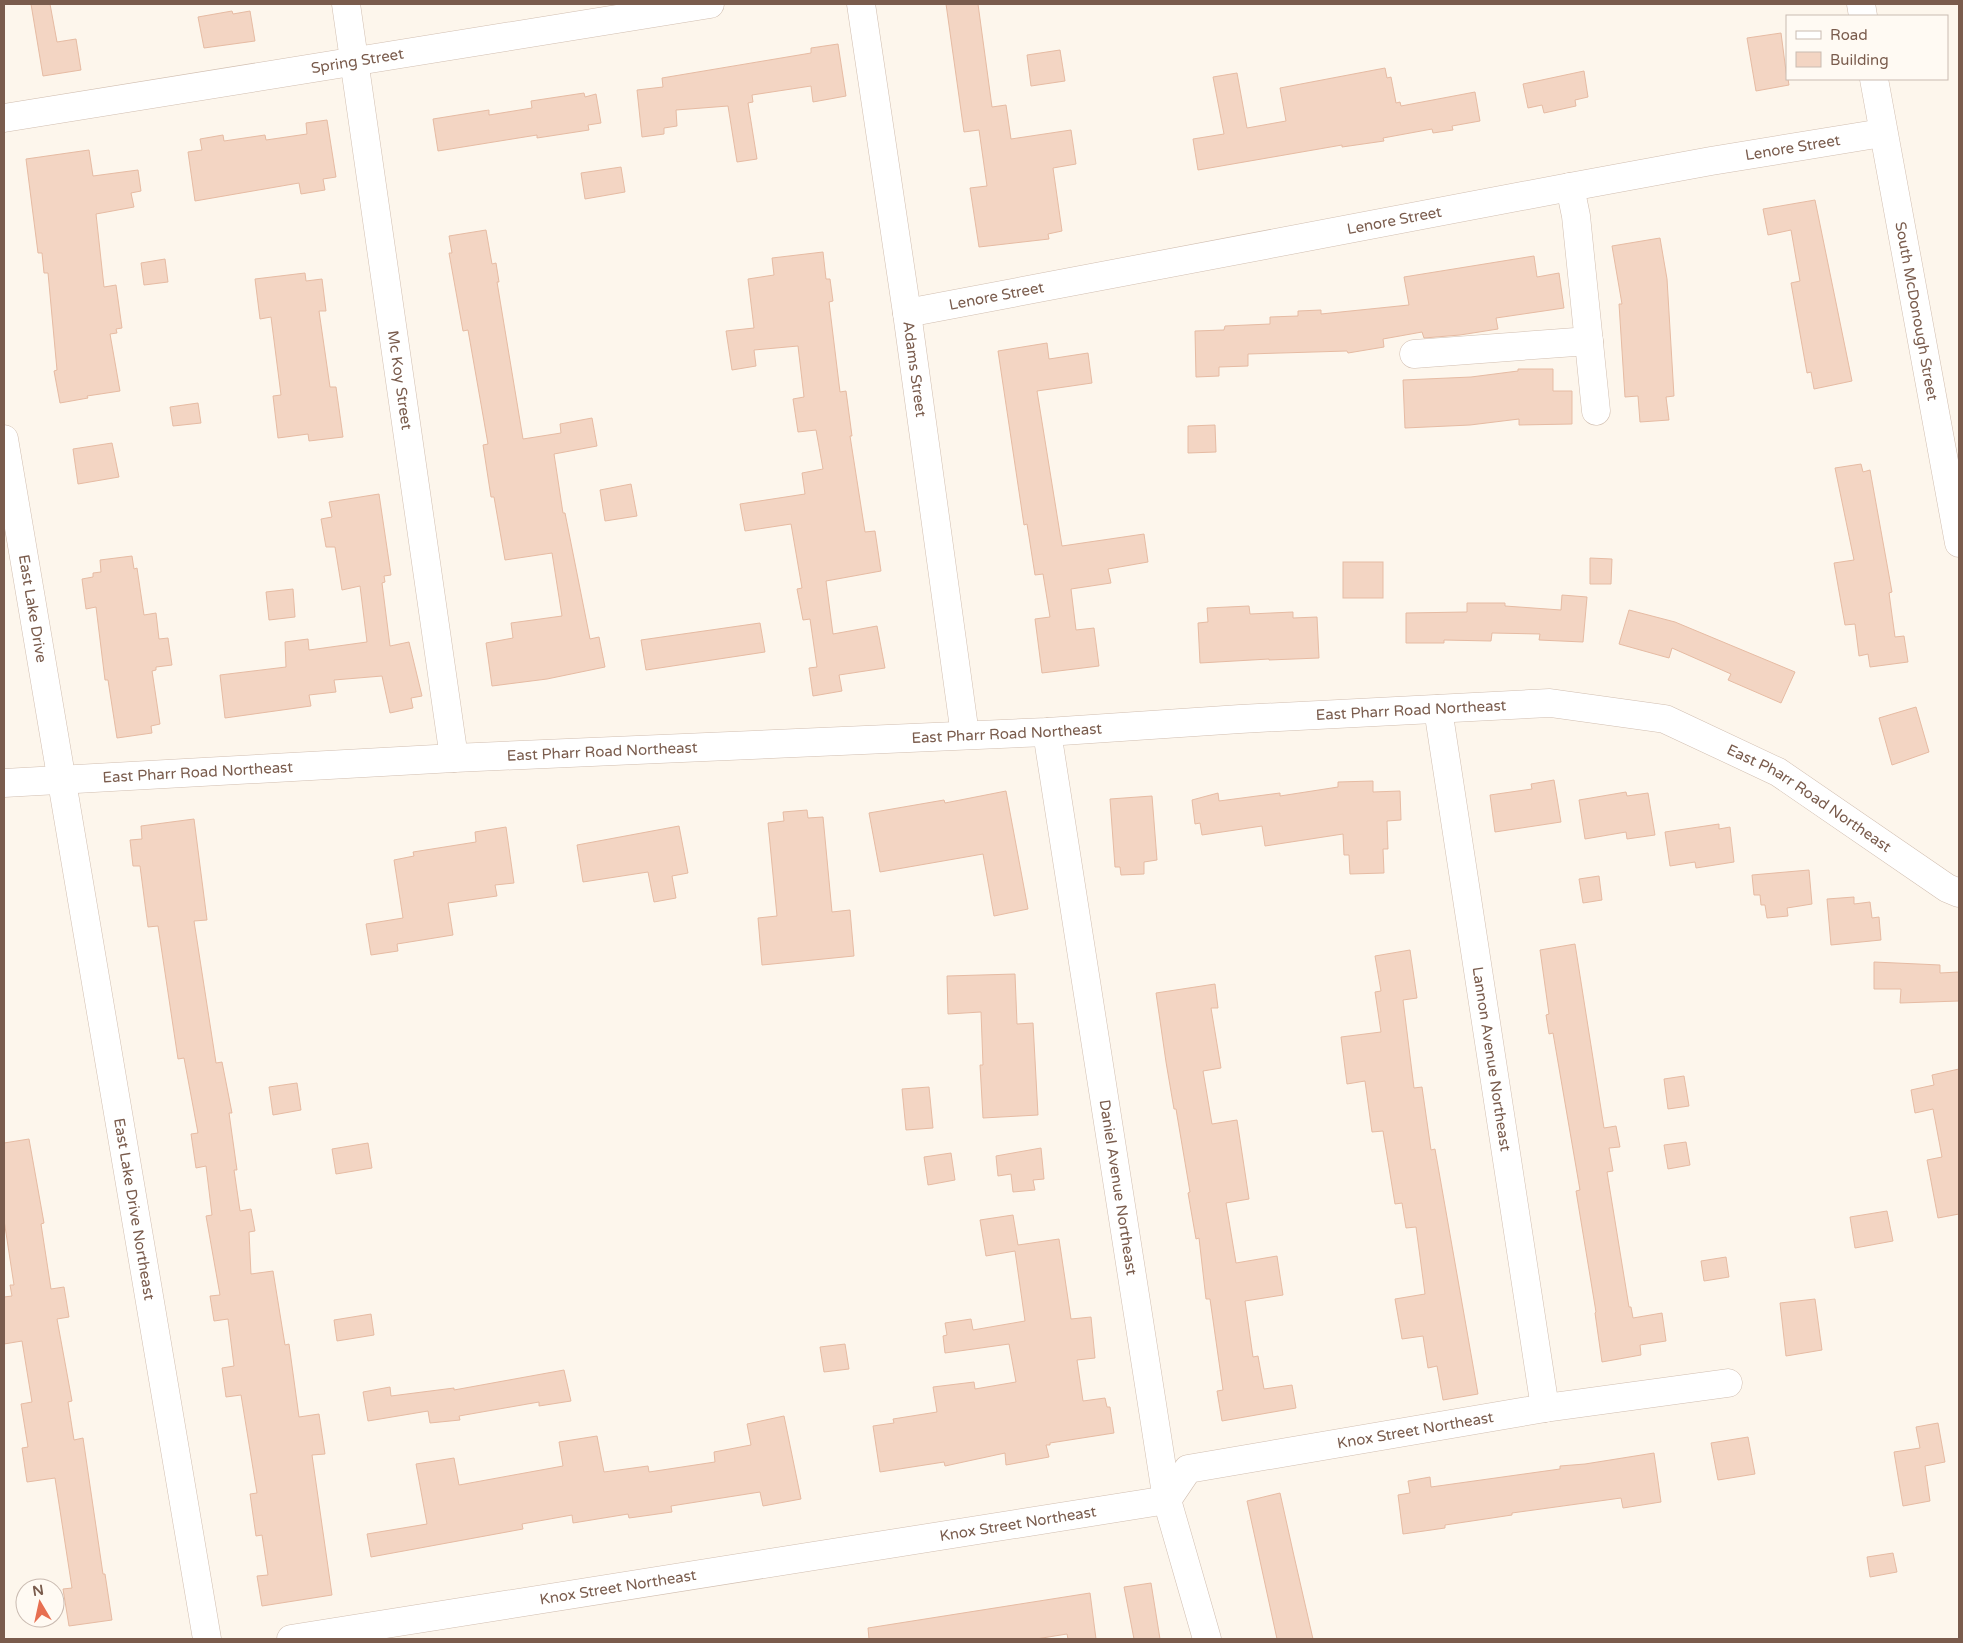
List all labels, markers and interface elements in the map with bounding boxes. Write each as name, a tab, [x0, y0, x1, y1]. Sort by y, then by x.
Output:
legend	[1786, 15, 1948, 80]
text: Road	[1830, 26, 1868, 44]
street label: Spring Street	[310, 45, 405, 77]
text: Building	[1830, 51, 1889, 69]
street label: Lenore Street	[1744, 131, 1842, 164]
street label: Lenore Street	[1345, 203, 1444, 238]
street label: South McDonough Street	[1891, 220, 1942, 402]
street label: Lenore Street	[947, 278, 1046, 314]
street label: Adams Street	[899, 320, 930, 418]
street label: Mc Koy Street	[384, 329, 416, 431]
street label: East Lake Drive	[15, 553, 51, 664]
street label: East Pharr Road Northeast	[1315, 696, 1507, 724]
street label: East Pharr Road Northeast	[911, 719, 1103, 747]
street label: East Pharr Road Northeast	[507, 738, 698, 765]
street label: East Pharr Road Northeast	[1724, 740, 1895, 856]
street label: East Pharr Road Northeast	[102, 758, 294, 787]
street label: Lannon Avenue Northeast	[1469, 965, 1515, 1153]
street label: Daniel Avenue Northeast	[1096, 1098, 1141, 1277]
street label: East Lake Drive Northeast	[110, 1117, 159, 1302]
street label: Knox Street Northeast	[1336, 1408, 1495, 1452]
street label: Knox Street Northeast	[938, 1502, 1098, 1545]
street label: Knox Street Northeast	[538, 1566, 698, 1608]
north arrow	[15, 1578, 65, 1628]
text: N	[31, 1581, 45, 1600]

